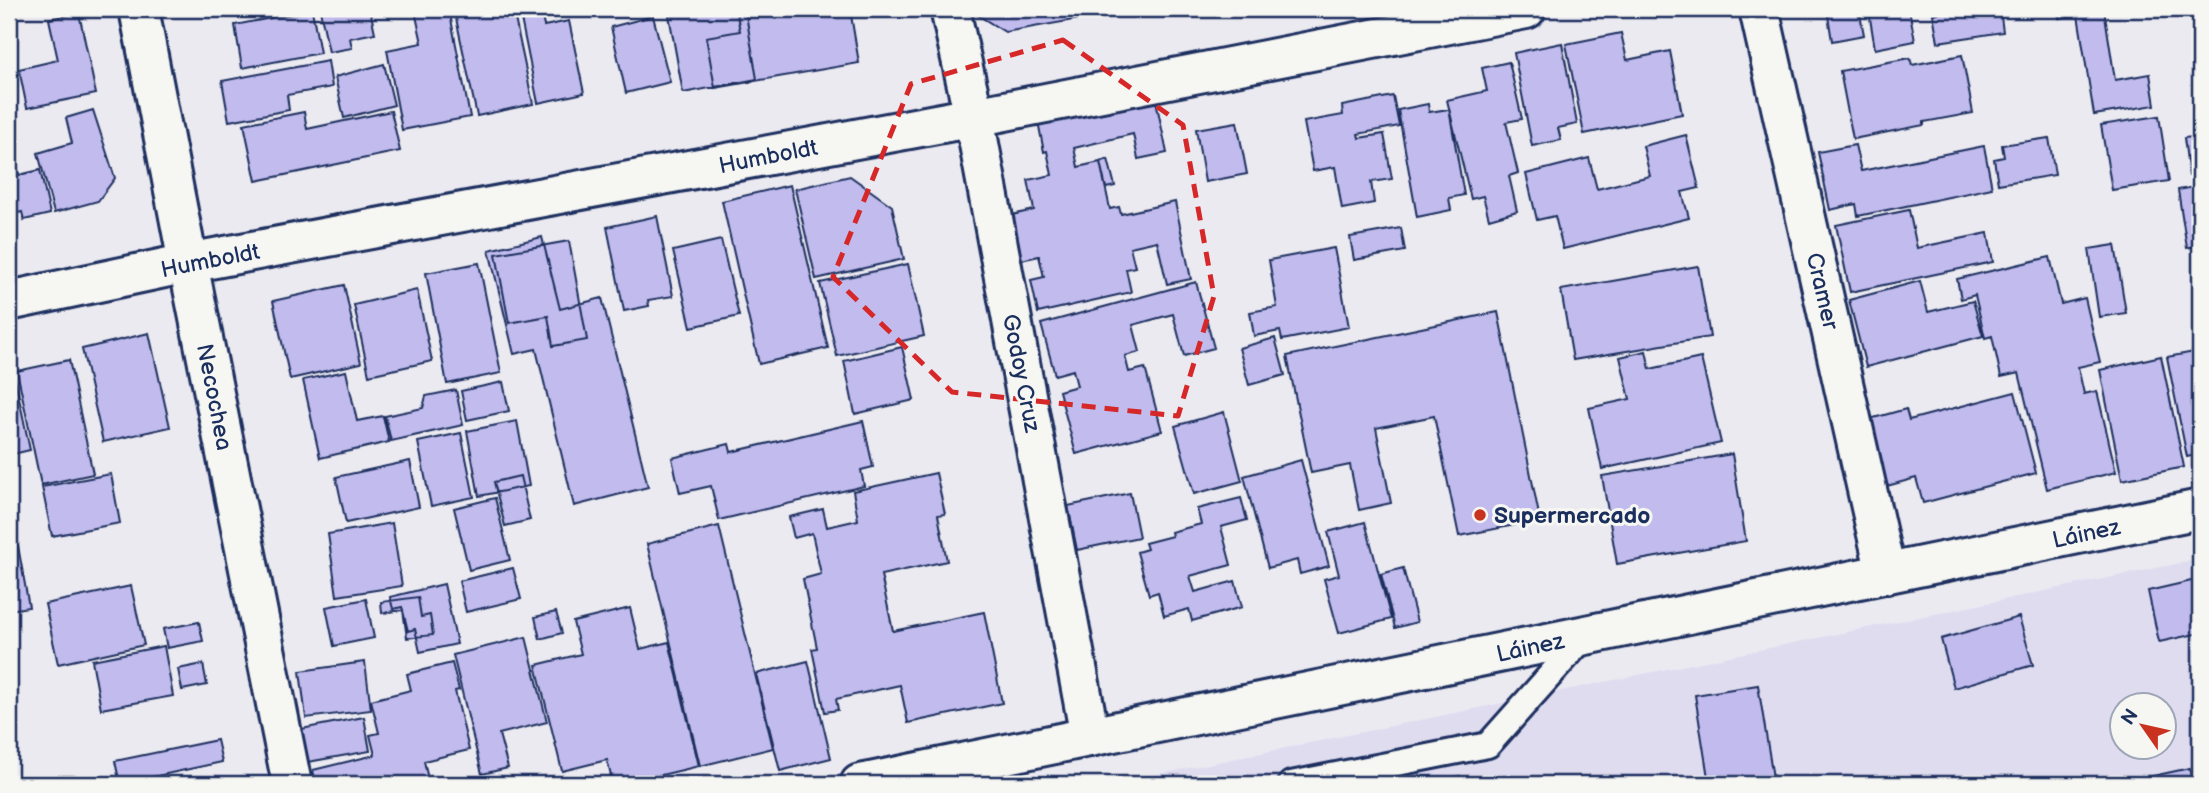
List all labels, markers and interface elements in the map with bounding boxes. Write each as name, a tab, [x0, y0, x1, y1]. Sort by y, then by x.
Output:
street label: Humboldt	[716, 134, 820, 180]
street label: Humboldt	[158, 238, 262, 284]
street label: Cramer	[1800, 250, 1845, 333]
street label: Godoy Cruz	[996, 312, 1046, 436]
street label: Necochea	[190, 342, 238, 453]
place label: Supermercado	[1494, 502, 1650, 530]
marker: Supermercado	[1472, 507, 1488, 523]
street label: Láinez	[2050, 513, 2124, 555]
street label: Láinez	[1494, 627, 1568, 669]
north arrow	[2108, 692, 2178, 762]
text: N	[2117, 705, 2144, 730]

